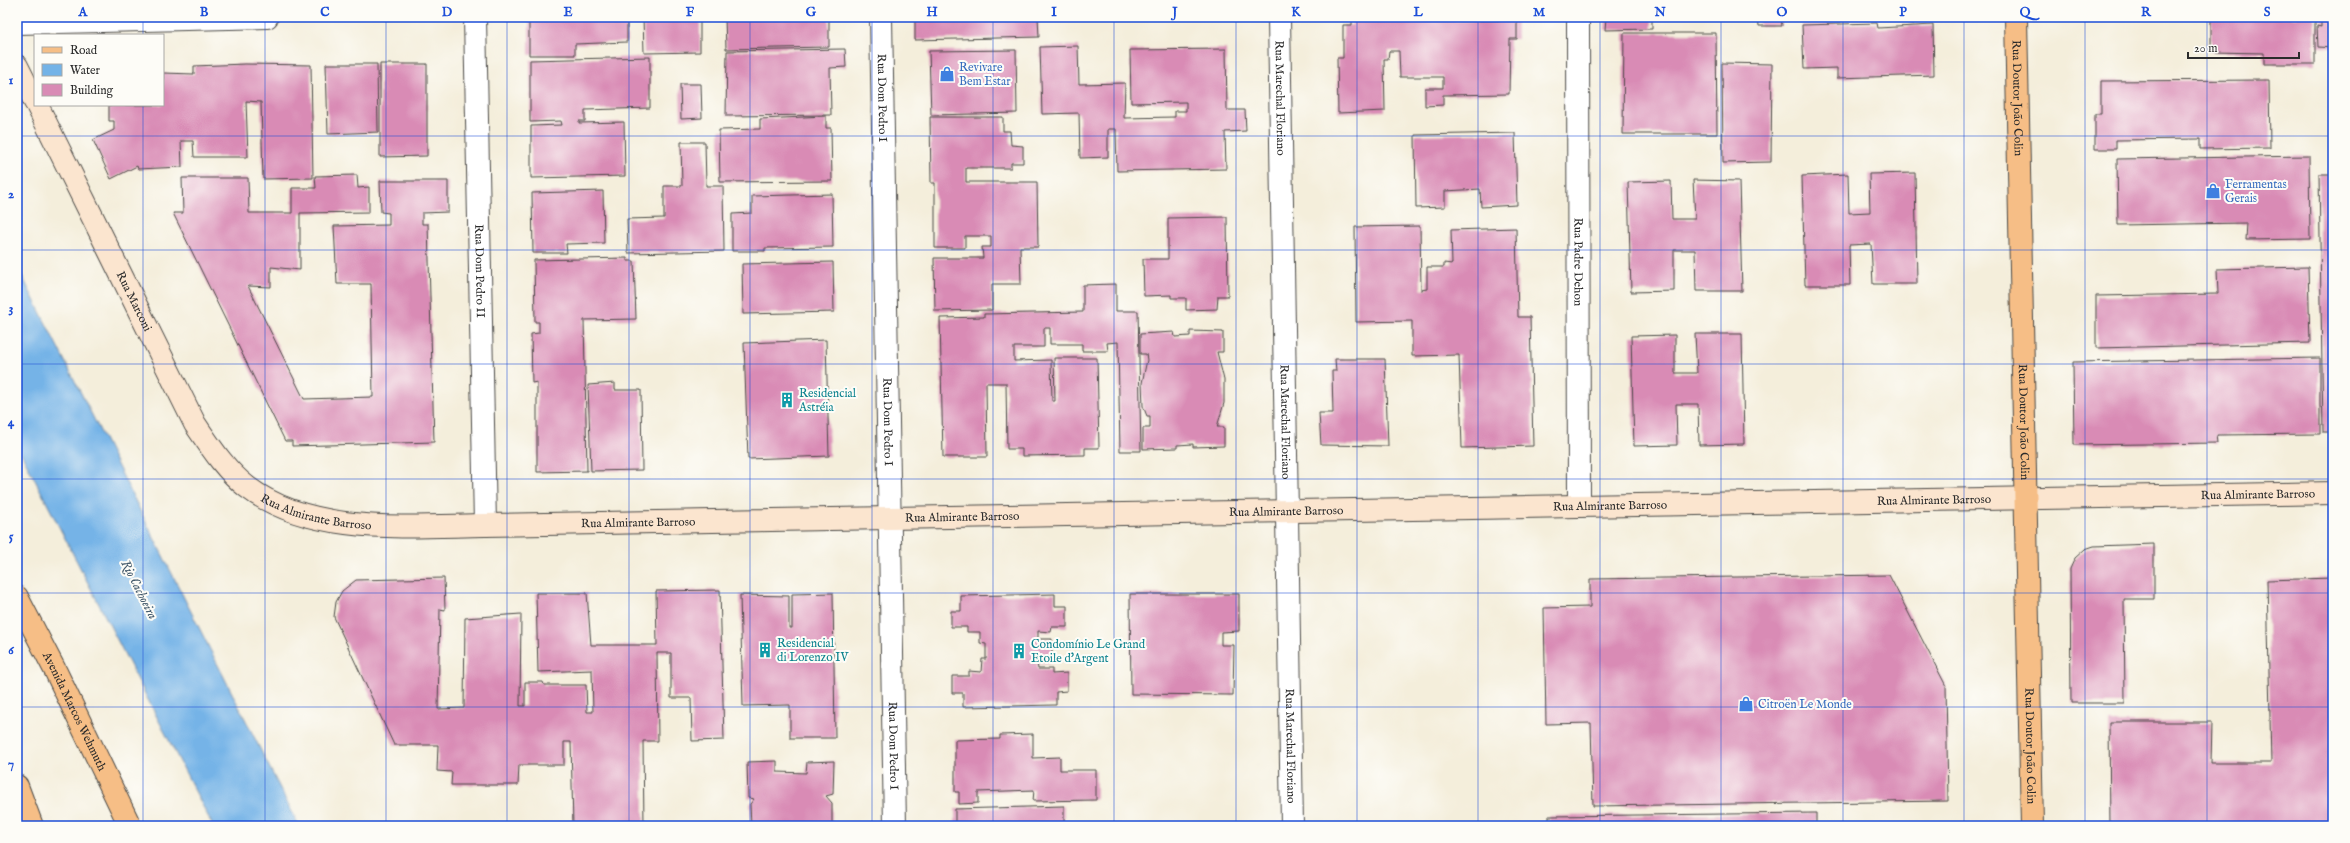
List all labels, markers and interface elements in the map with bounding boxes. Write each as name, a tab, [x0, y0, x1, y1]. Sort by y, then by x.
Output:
text: A	[78, 4, 89, 21]
text: B	[200, 4, 209, 21]
text: C	[320, 4, 330, 21]
text: D	[442, 4, 453, 21]
text: E	[563, 4, 573, 21]
text: F	[686, 4, 695, 21]
text: G	[806, 4, 817, 21]
text: H	[926, 4, 938, 21]
text: I	[1051, 4, 1057, 21]
text: J	[1170, 4, 1178, 21]
text: K	[1291, 4, 1301, 21]
text: L	[1412, 4, 1423, 21]
text: M	[1533, 4, 1546, 21]
text: N	[1653, 4, 1666, 21]
text: O	[1777, 4, 1788, 21]
text: P	[1899, 4, 1907, 21]
text: Q	[2020, 4, 2040, 21]
text: R	[2141, 4, 2152, 21]
text: S	[2264, 4, 2271, 21]
legend	[34, 34, 164, 106]
scale bar	[2188, 34, 2299, 60]
street label: Rua Marechal Floriano	[1271, 40, 1288, 156]
street label: Rua Doutor João Colin	[2008, 40, 2026, 157]
text: 20 m	[2194, 41, 2217, 56]
text: Road	[70, 43, 98, 58]
street label: Rua Dom Pedro I	[874, 54, 890, 142]
place label: Revivare Bem Estar	[959, 60, 1011, 89]
text: Water	[70, 63, 101, 78]
shop icon: Revivare Bem Estar	[938, 65, 956, 83]
text: 1	[9, 72, 14, 89]
text: Building	[70, 83, 114, 98]
place label: Ferramentas Gerais	[2225, 177, 2287, 206]
shop icon: Ferramentas Gerais	[2204, 182, 2222, 200]
text: 2	[8, 186, 14, 203]
street label: Rua Padre Dehon	[1570, 218, 1586, 307]
street label: Rua Dom Pedro II	[471, 224, 488, 318]
street label: Rua Marconi	[113, 269, 155, 334]
text: 3	[9, 300, 14, 317]
street label: Rua Marechal Floriano	[1277, 364, 1293, 480]
street label: Rua Doutor João Colin	[2015, 364, 2032, 481]
street label: Rua Dom Pedro I	[879, 378, 896, 466]
place label: Residencial Astréia	[798, 386, 857, 415]
building icon: Residencial Astréia	[778, 391, 796, 409]
text: 4	[8, 414, 15, 431]
street label: Rua Almirante Barroso	[2201, 486, 2316, 503]
street label: Rua Almirante Barroso	[258, 491, 372, 533]
street label: Rua Almirante Barroso	[1877, 492, 1992, 509]
street label: Rua Almirante Barroso	[1553, 498, 1668, 515]
street label: Rua Almirante Barroso	[1229, 503, 1344, 520]
street label: Rua Almirante Barroso	[905, 509, 1020, 526]
street label: Rua Almirante Barroso	[581, 514, 696, 531]
text: 5	[9, 528, 14, 545]
water label: Rio Cachoeira	[116, 557, 161, 622]
place label: Residencial di Lorenzo IV	[777, 636, 849, 665]
place label: Condomínio Le Grand Etoile d'Argent	[1031, 637, 1146, 666]
building icon: Residencial di Lorenzo IV	[756, 641, 774, 659]
text: 6	[8, 642, 14, 659]
building icon: Condomínio Le Grand Etoile d'Argent	[1010, 642, 1028, 660]
street label: Avenida Marcos Wehmuth	[38, 649, 110, 774]
street label: Rua Marechal Floriano	[1282, 688, 1299, 804]
street label: Rua Doutor João Colin	[2021, 688, 2039, 805]
shop icon: Citroën Le Monde	[1737, 695, 1755, 713]
place label: Citroën Le Monde	[1758, 697, 1852, 712]
street label: Rua Dom Pedro I	[885, 702, 901, 790]
text: 7	[8, 756, 14, 773]

